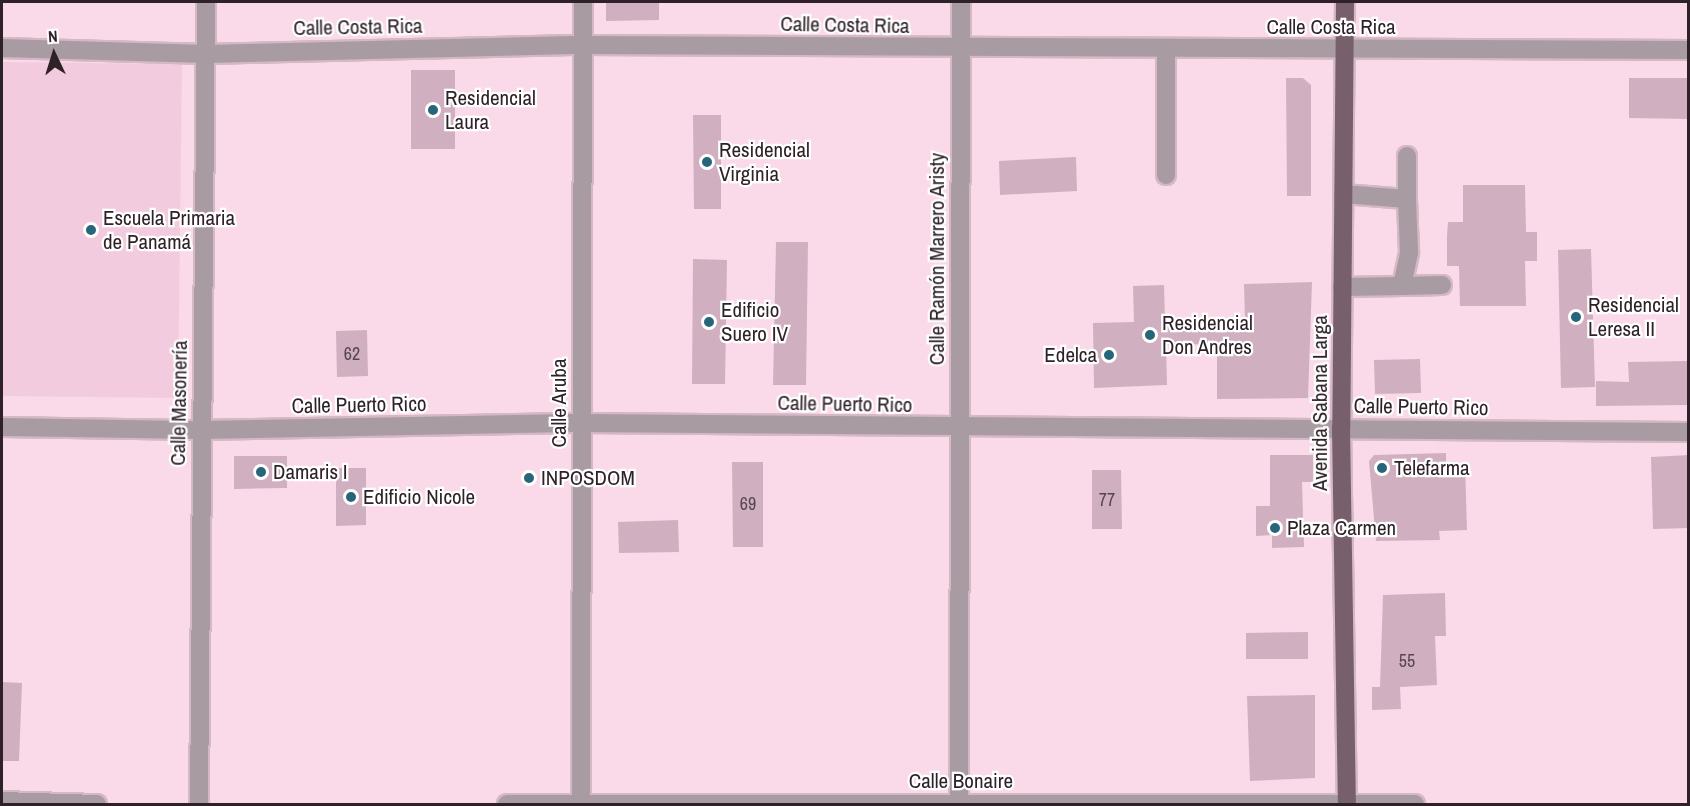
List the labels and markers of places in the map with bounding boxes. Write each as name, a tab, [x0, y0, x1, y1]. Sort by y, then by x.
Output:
place label: Residencial Laura	[445, 85, 536, 135]
marker: Residencial Laura	[426, 103, 440, 117]
place label: Residencial Virginia	[719, 137, 810, 187]
marker: Residencial Virginia	[700, 155, 714, 169]
place label: Escuela Primaria de Panamá	[103, 205, 235, 255]
marker: Escuela Primaria de Panamá	[84, 223, 98, 237]
place label: Residencial Leresa II	[1588, 292, 1679, 342]
place label: Edificio Suero IV	[721, 297, 788, 347]
place label: Residencial Don Andres	[1162, 310, 1253, 360]
marker: Residencial Leresa II	[1569, 310, 1583, 324]
marker: Edificio Suero IV	[702, 315, 716, 329]
marker: Residencial Don Andres	[1143, 328, 1157, 342]
place label: Edelca	[1044, 342, 1097, 368]
marker: Edelca	[1102, 348, 1116, 362]
place label: Telefarma	[1394, 455, 1470, 481]
place label: Damaris I	[273, 459, 348, 485]
marker: Telefarma	[1375, 461, 1389, 475]
marker: Damaris I	[254, 465, 268, 479]
place label: INPOSDOM	[541, 465, 635, 491]
marker: INPOSDOM	[522, 471, 536, 485]
place label: Edificio Nicole	[363, 484, 475, 510]
marker: Edificio Nicole	[344, 490, 358, 504]
place label: Plaza Carmen	[1287, 515, 1396, 541]
marker: Plaza Carmen	[1268, 521, 1282, 535]

